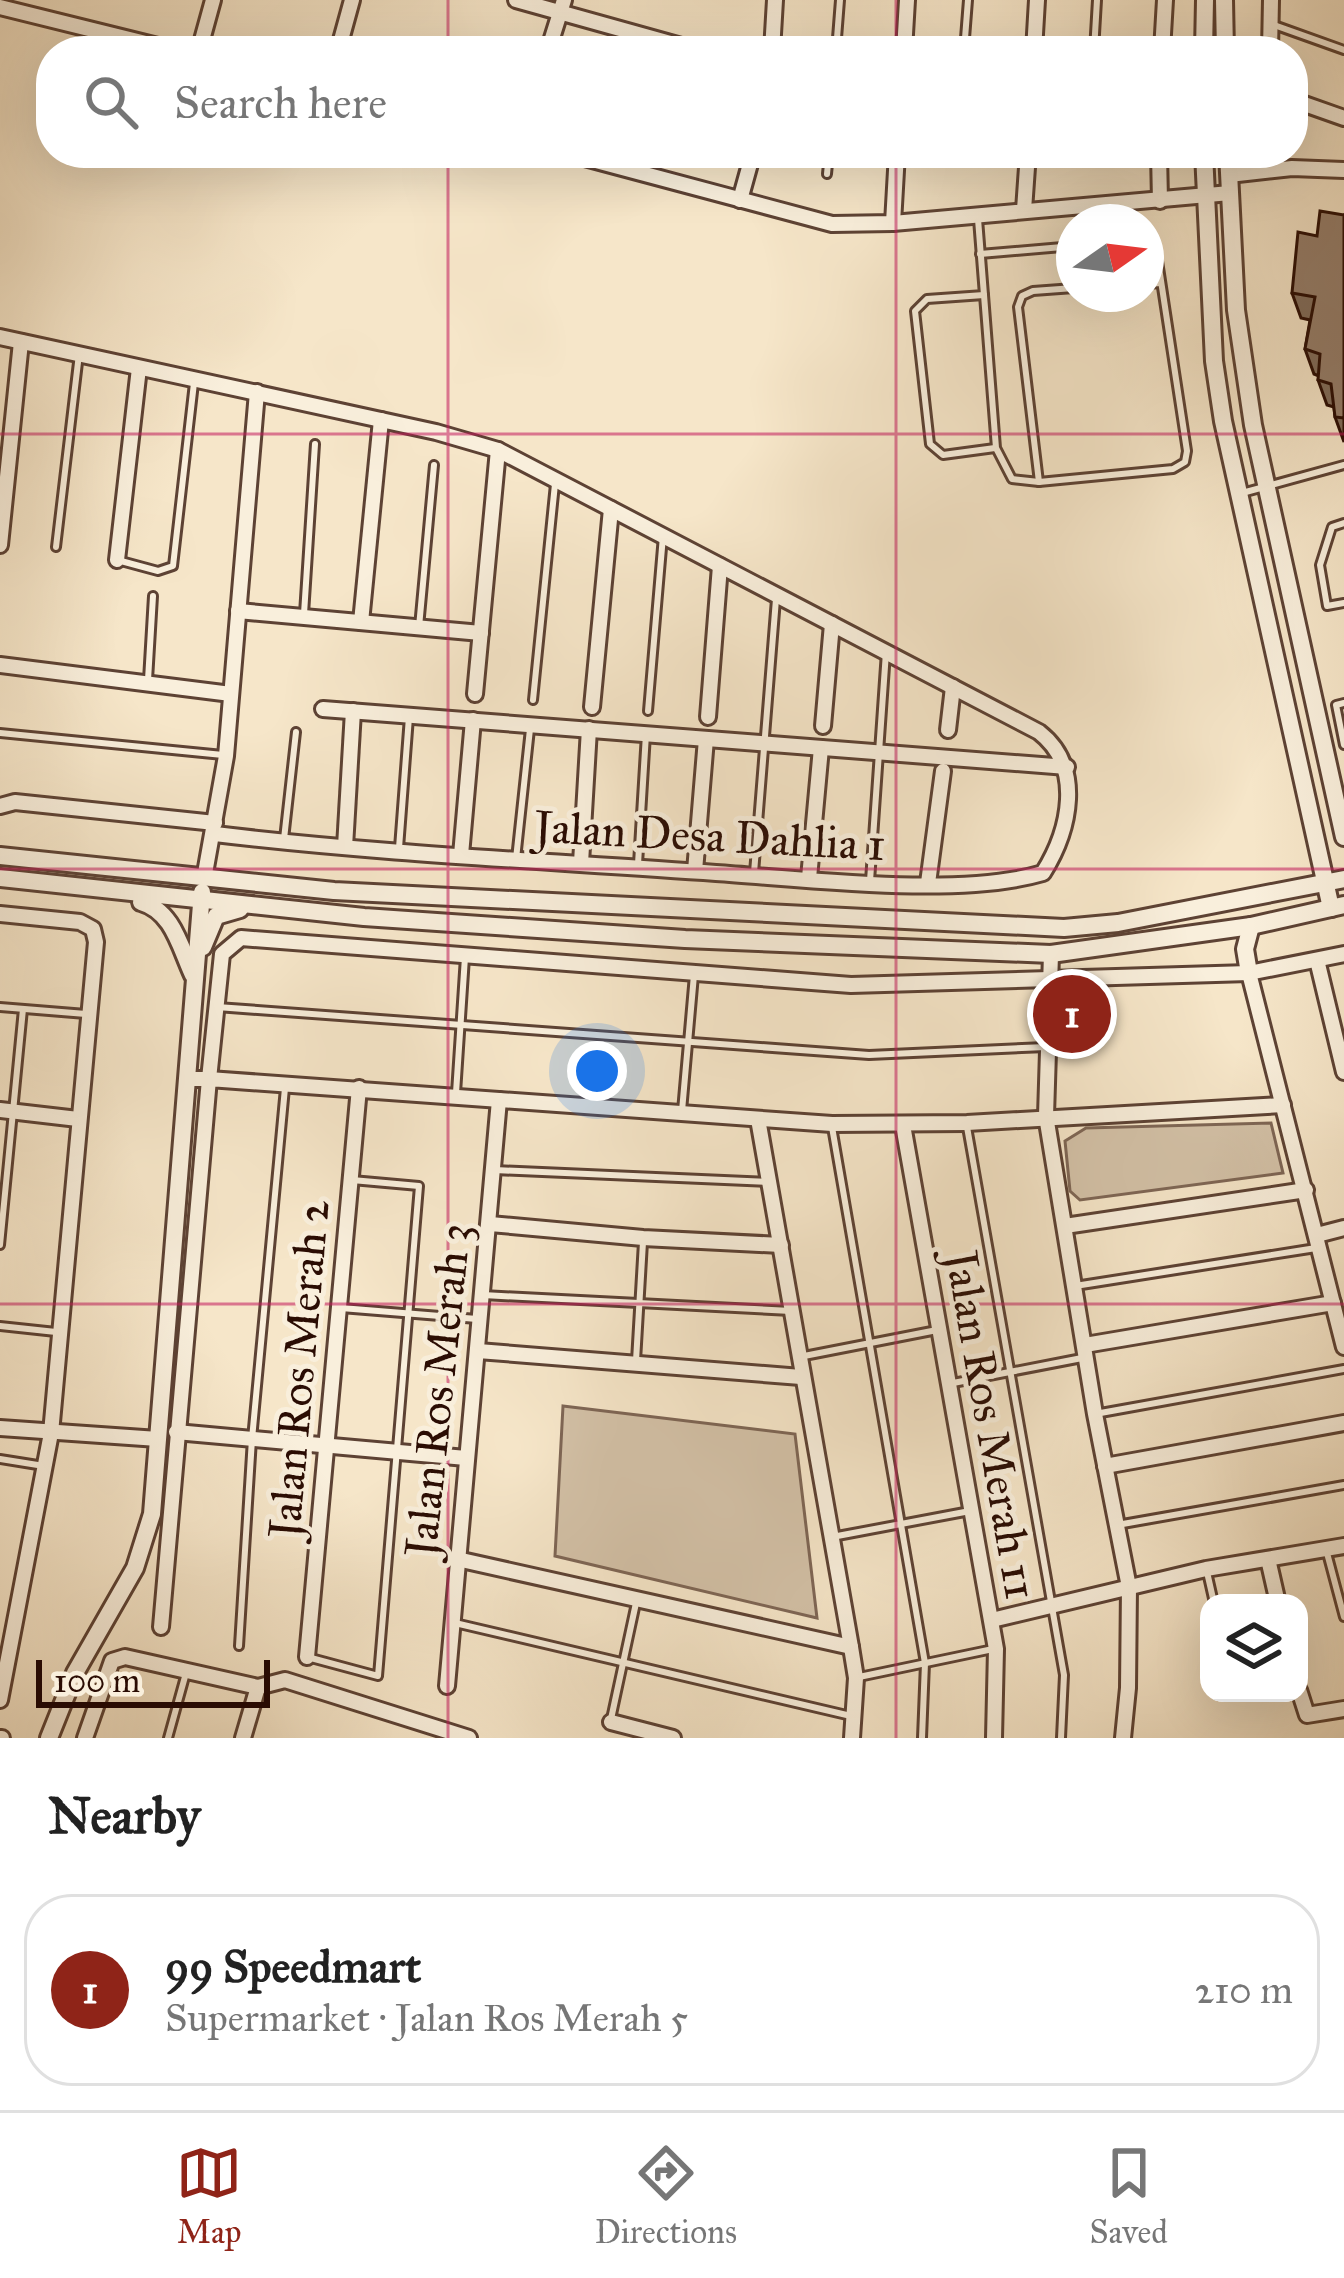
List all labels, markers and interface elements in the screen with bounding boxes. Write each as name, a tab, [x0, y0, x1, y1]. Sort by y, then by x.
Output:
search box	[36, 36, 1308, 168]
icon: search	[78, 69, 144, 135]
text: Search here	[174, 75, 387, 130]
north arrow	[1056, 204, 1164, 312]
street label: Jalan Desa Dahlia 1	[528, 799, 887, 872]
pin: 1	[1033, 969, 1111, 1059]
your location	[567, 1041, 627, 1101]
street label: Jalan Ros Merah 2	[256, 1198, 341, 1545]
street label: Jalan Ros Merah 3	[392, 1221, 482, 1564]
street label: Jalan Ros Merah 11	[933, 1242, 1049, 1603]
map controls	[1200, 1594, 1308, 1702]
button: layers	[1200, 1594, 1308, 1702]
scale bar	[36, 1654, 270, 1707]
text: 100 m	[54, 1661, 140, 1701]
text: Nearby	[48, 1785, 200, 1847]
text: 99 Speedmart	[165, 1939, 421, 1994]
text: 1	[82, 1966, 98, 2014]
text: 210 m	[1195, 1966, 1293, 2014]
text: Supermarket · Jalan Ros Merah 5	[165, 1994, 688, 2042]
tab: Map	[176, 2140, 242, 2252]
tab: Directions	[595, 2140, 737, 2252]
tab: Saved	[1089, 2140, 1168, 2252]

